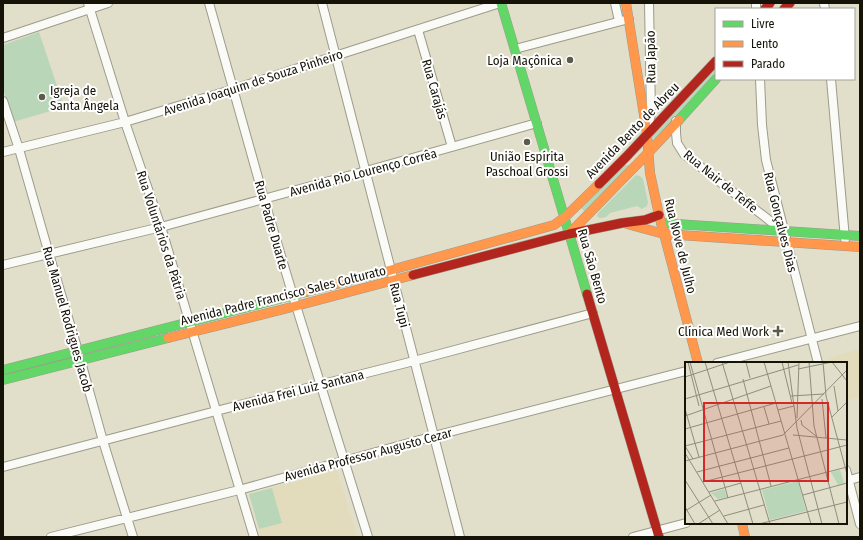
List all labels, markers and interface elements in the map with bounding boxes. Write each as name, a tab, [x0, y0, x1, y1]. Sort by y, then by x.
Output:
legend	[715, 8, 855, 80]
text: Livre	[751, 17, 775, 31]
street label: Rua Japão	[643, 30, 658, 84]
text: Lento	[751, 37, 778, 51]
street label: Avenida Joaquim de Souza Pinheiro	[162, 46, 345, 119]
place label: Loja Maçônica	[487, 53, 562, 68]
marker: Loja Maçônica	[565, 55, 575, 65]
street label: Rua Carajás	[419, 57, 450, 121]
text: Parado	[751, 57, 785, 71]
street label: Avenida Bento de Abreu	[583, 79, 682, 181]
place label: Igreja de Santa Ângela	[50, 83, 119, 113]
marker: Igreja de Santa Ângela	[37, 92, 47, 102]
marker: União Espírita Paschoal Grossi	[522, 137, 532, 147]
street label: Avenida Pio Lourenço Corrêa	[288, 146, 438, 199]
street label: Rua Nair de Teffe	[681, 147, 761, 216]
place label: União Espírita Paschoal Grossi	[486, 149, 568, 179]
street label: Rua Voluntários da Pátria	[134, 169, 189, 301]
street label: Rua Gonçalves Dias	[761, 170, 800, 274]
street label: Rua Padre Duarte	[252, 179, 291, 272]
street label: Rua Nove de Julho	[661, 197, 700, 295]
street label: Rua São Bento	[575, 227, 610, 306]
street label: Rua Manuel Rodrigues Jacob	[40, 245, 96, 394]
street label: Avenida Padre Francisco Sales Colturato	[179, 263, 387, 328]
street label: Rua Tupi	[387, 281, 412, 329]
place label: Clínica Med Work	[678, 324, 770, 339]
marker: Clínica Med Work	[772, 325, 784, 337]
inset map	[685, 362, 847, 524]
street label: Avenida Frei Luiz Santana	[231, 367, 365, 414]
street label: Avenida Professor Augusto Cezar	[283, 425, 454, 484]

